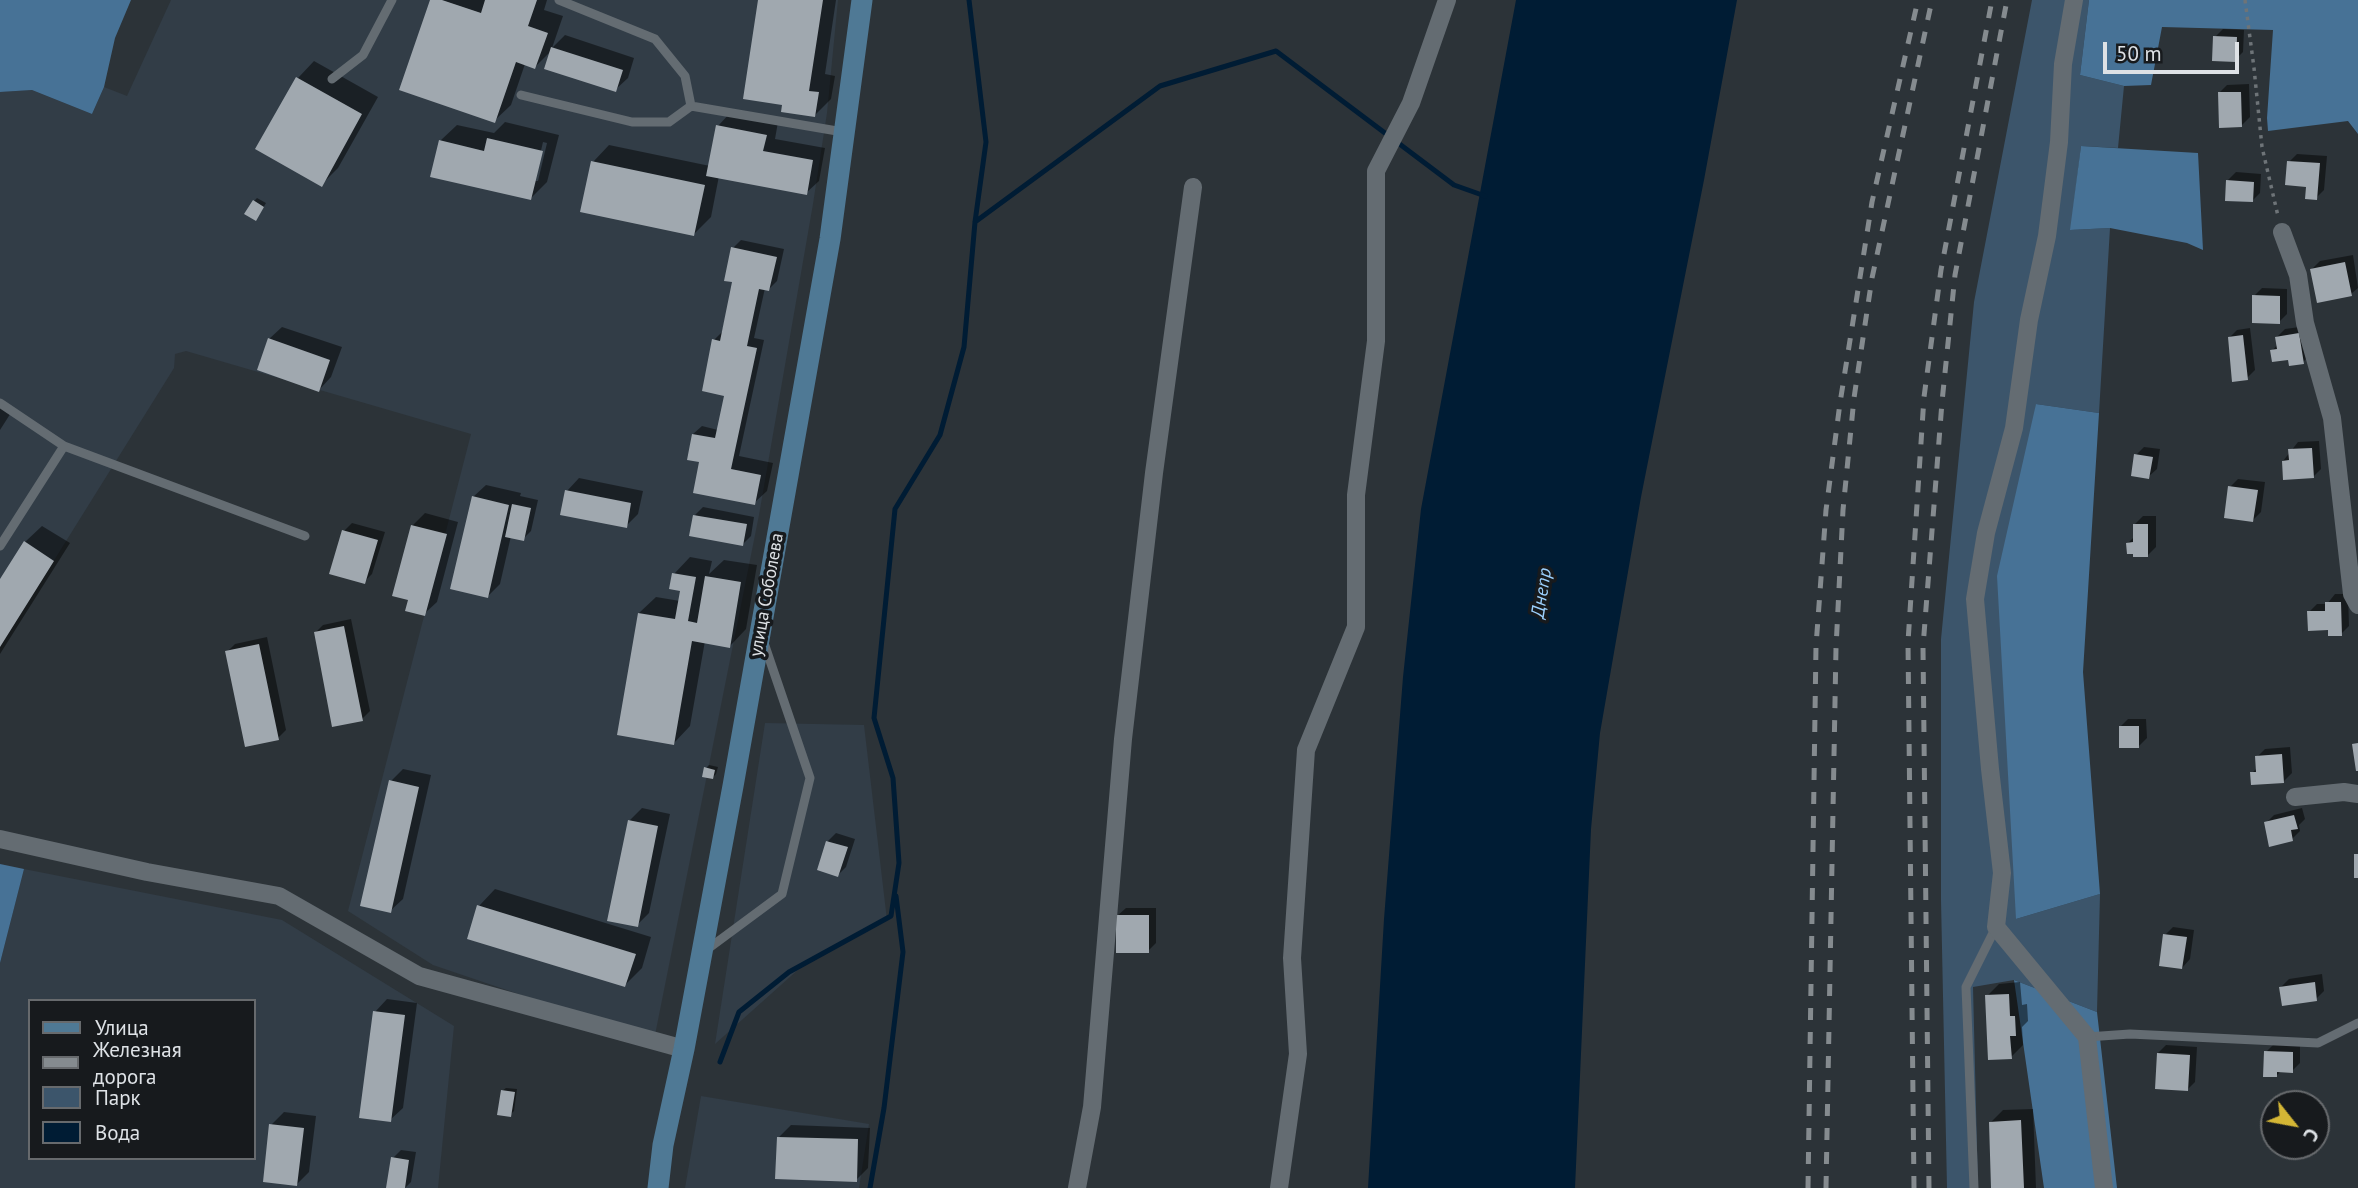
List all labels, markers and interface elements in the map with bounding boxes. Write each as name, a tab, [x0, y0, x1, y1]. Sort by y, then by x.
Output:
scale bar	[2106, 28, 2242, 72]
text: 50 m	[2116, 40, 2162, 67]
street label: улица Соболева	[745, 531, 789, 659]
water label: Днепр	[1527, 566, 1557, 620]
legend	[28, 999, 256, 1160]
text: Улица	[95, 1014, 149, 1041]
text: Железная дорога	[93, 1036, 182, 1090]
text: Парк	[95, 1084, 141, 1111]
north arrow	[2260, 1090, 2330, 1160]
text: Вода	[95, 1119, 140, 1146]
text: С	[2298, 1124, 2324, 1146]

